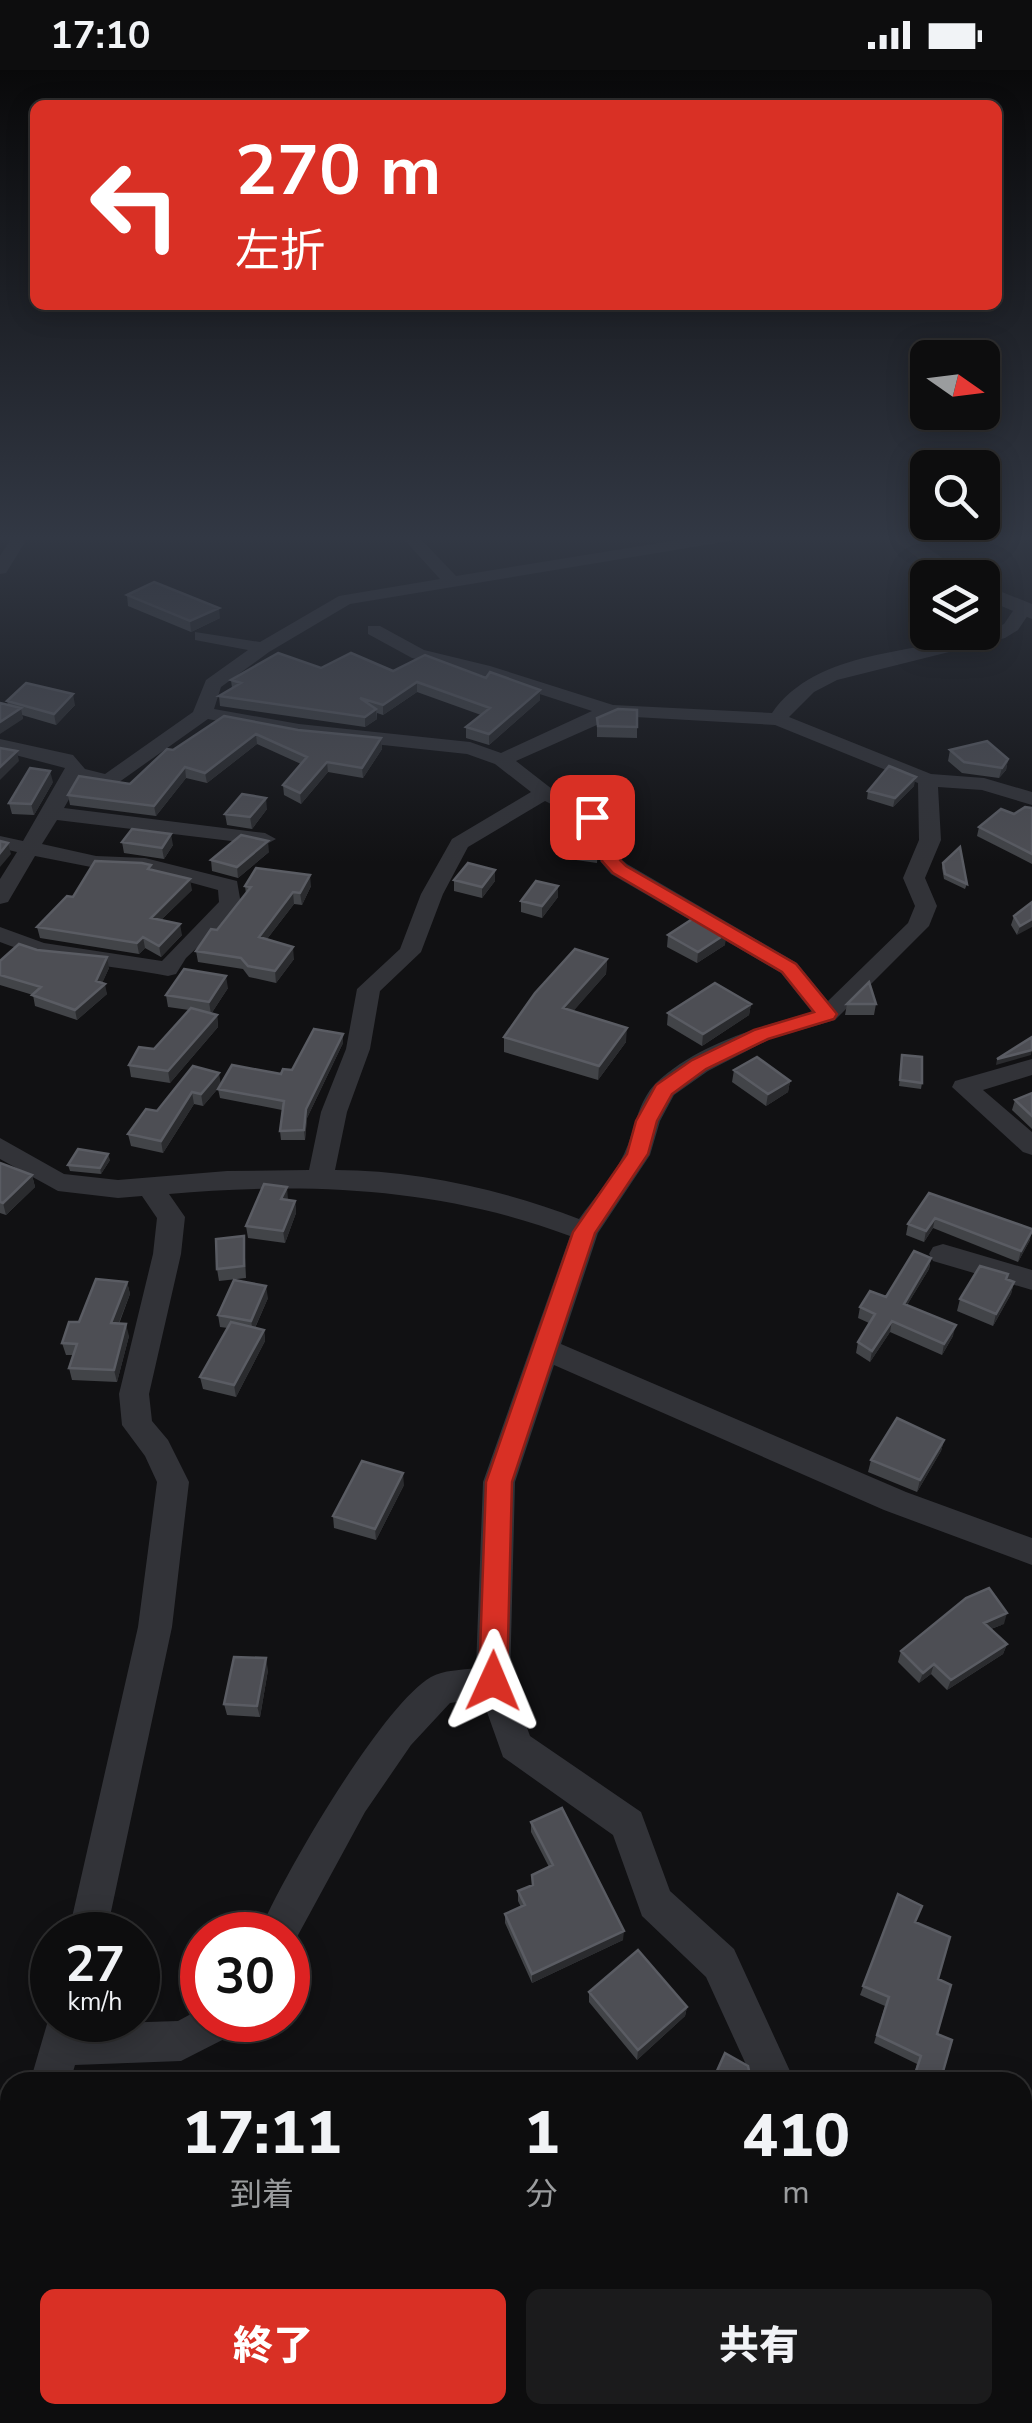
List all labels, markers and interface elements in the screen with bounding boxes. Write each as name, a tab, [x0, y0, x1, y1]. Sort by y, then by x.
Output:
text: 17:10	[50, 10, 151, 61]
text: 270 m	[235, 123, 441, 219]
icon: left	[70, 140, 200, 270]
text: 左折	[235, 221, 325, 282]
north arrow	[910, 340, 1000, 430]
map controls	[910, 340, 1000, 650]
button: search	[910, 450, 1000, 540]
button: layers	[910, 560, 1000, 650]
pin	[550, 775, 635, 860]
icon: arrive	[565, 790, 620, 845]
position arrow	[441, 1629, 545, 1733]
speed limit sign: 30	[180, 1912, 310, 2042]
text: 27	[65, 1930, 125, 1999]
text: km/h	[67, 1985, 123, 2019]
text: 17:11	[182, 2092, 342, 2174]
text: 1	[524, 2092, 560, 2174]
text: 410	[742, 2095, 850, 2177]
text: m	[782, 2171, 810, 2214]
text: 到着	[230, 2173, 294, 2216]
text: 分	[526, 2173, 558, 2216]
button: 終了	[40, 2289, 506, 2404]
button: 共有	[526, 2289, 992, 2404]

